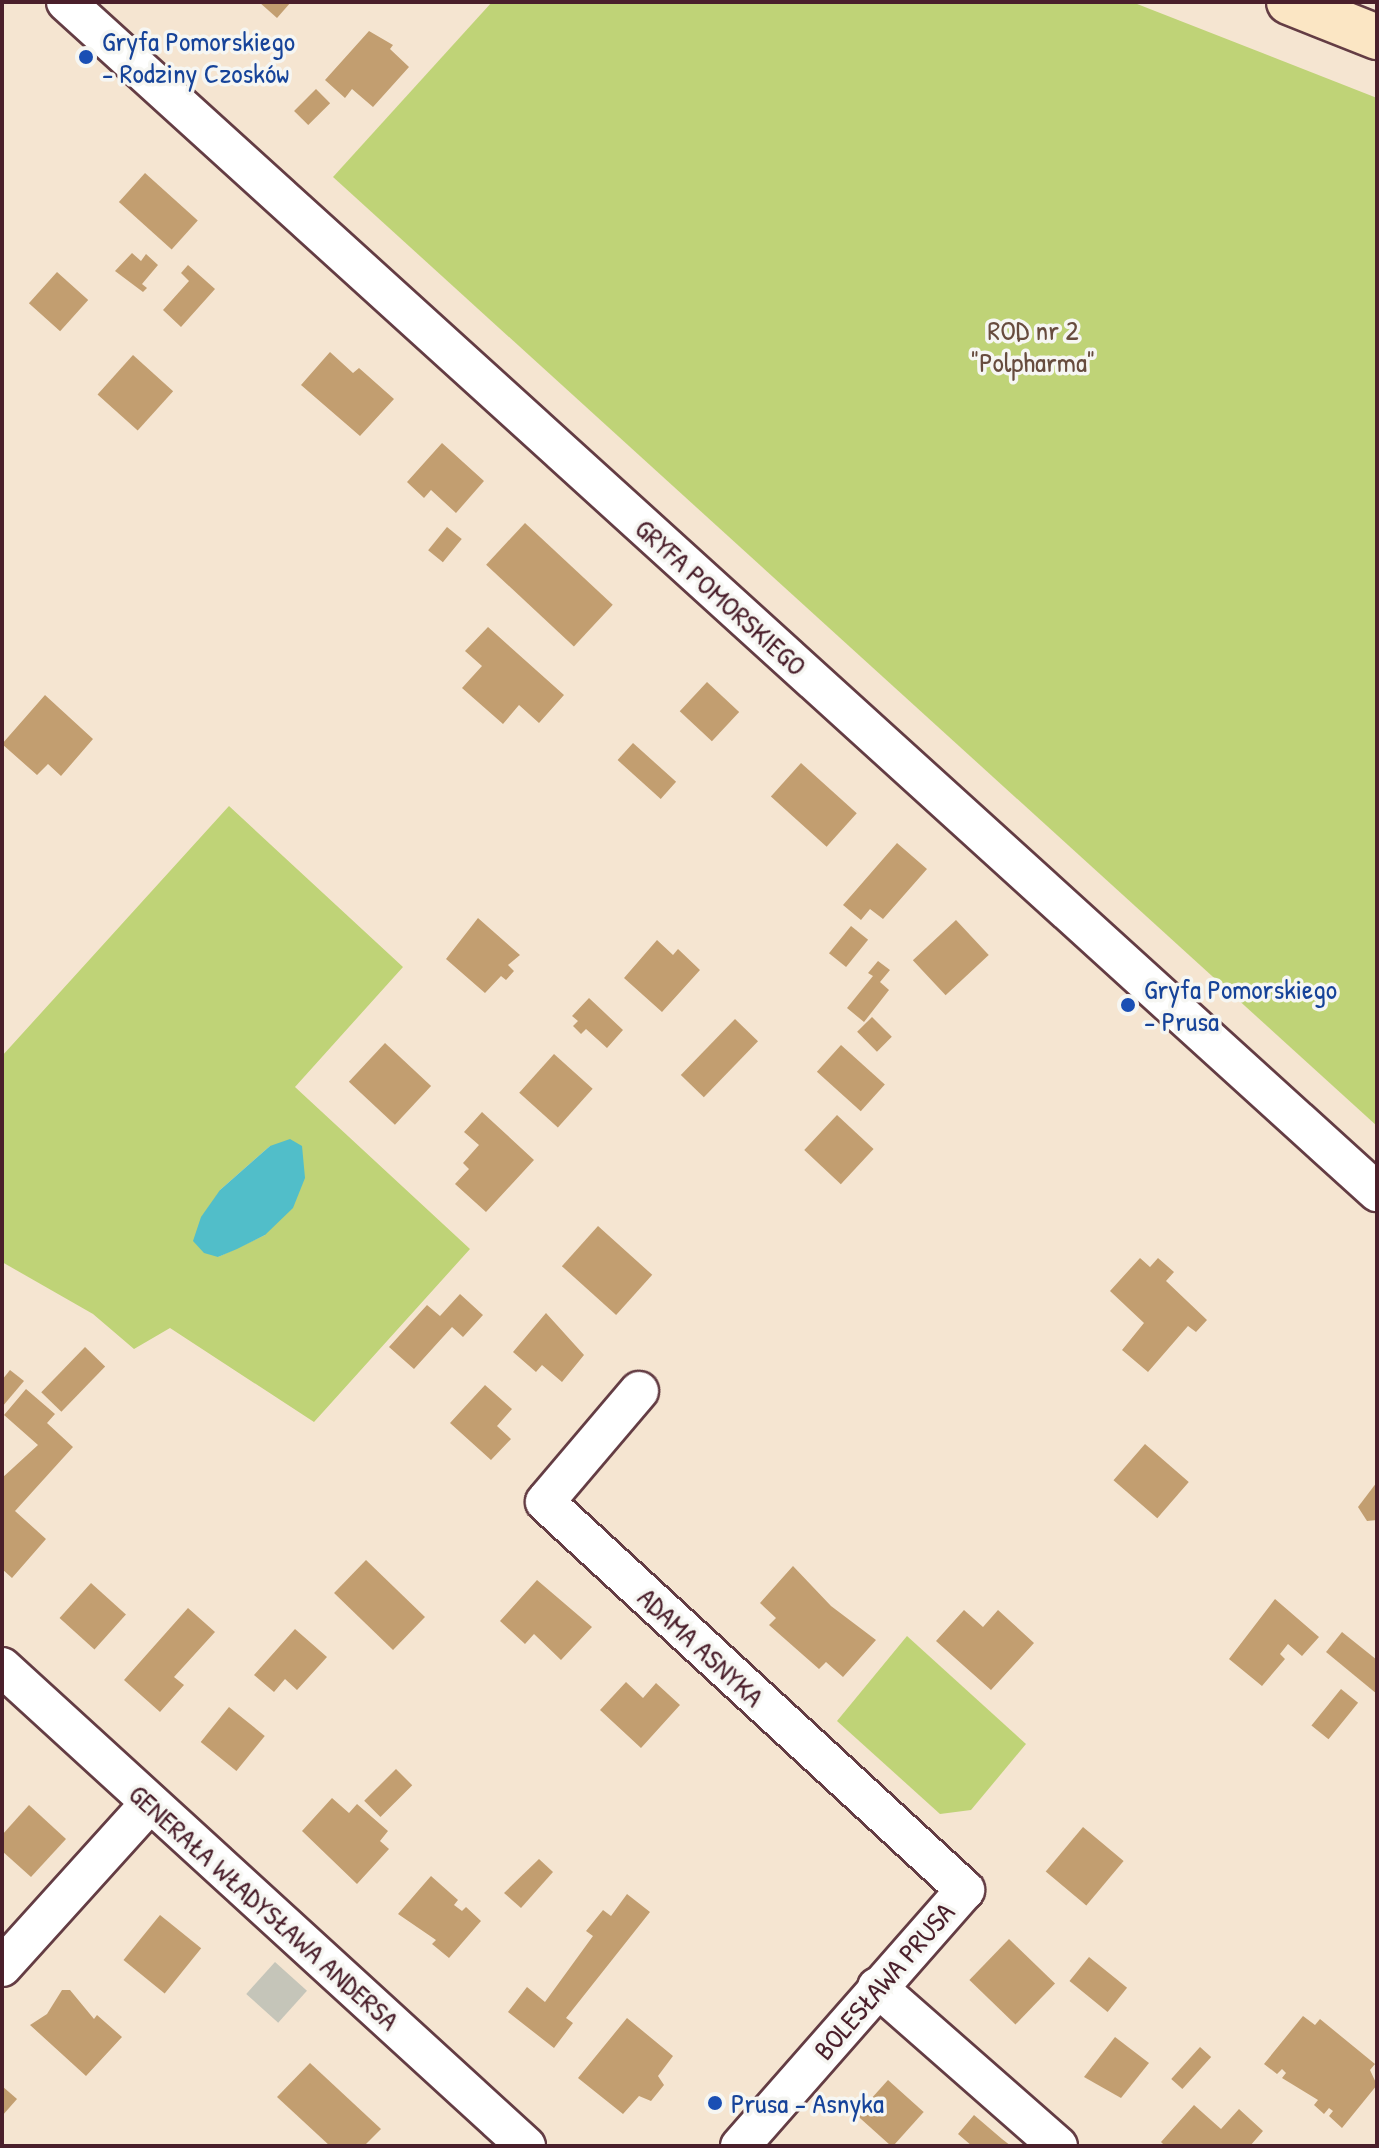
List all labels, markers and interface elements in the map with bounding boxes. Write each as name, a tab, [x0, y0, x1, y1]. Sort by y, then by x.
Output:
place label: Gryfa Pomorskiego - Rodziny Czosków	[102, 24, 295, 90]
marker: Gryfa Pomorskiego - Rodziny Czosków	[77, 48, 95, 66]
park label: ROD nr 2 "Polpharma"	[971, 313, 1095, 379]
street label: GRYFA POMORSKIEGO	[629, 511, 813, 683]
place label: Gryfa Pomorskiego - Prusa	[1144, 972, 1337, 1038]
marker: Gryfa Pomorskiego - Prusa	[1119, 996, 1137, 1014]
street label: ADAMA ASNYKA	[631, 1580, 771, 1714]
street label: GENERAŁA WŁADYSŁAWA ANDERSA	[122, 1777, 406, 2037]
street label: BOLESŁAWA PRUSA	[807, 1896, 961, 2066]
place label: Prusa - Asnyka	[731, 2086, 884, 2120]
marker: Prusa - Asnyka	[706, 2094, 724, 2112]

